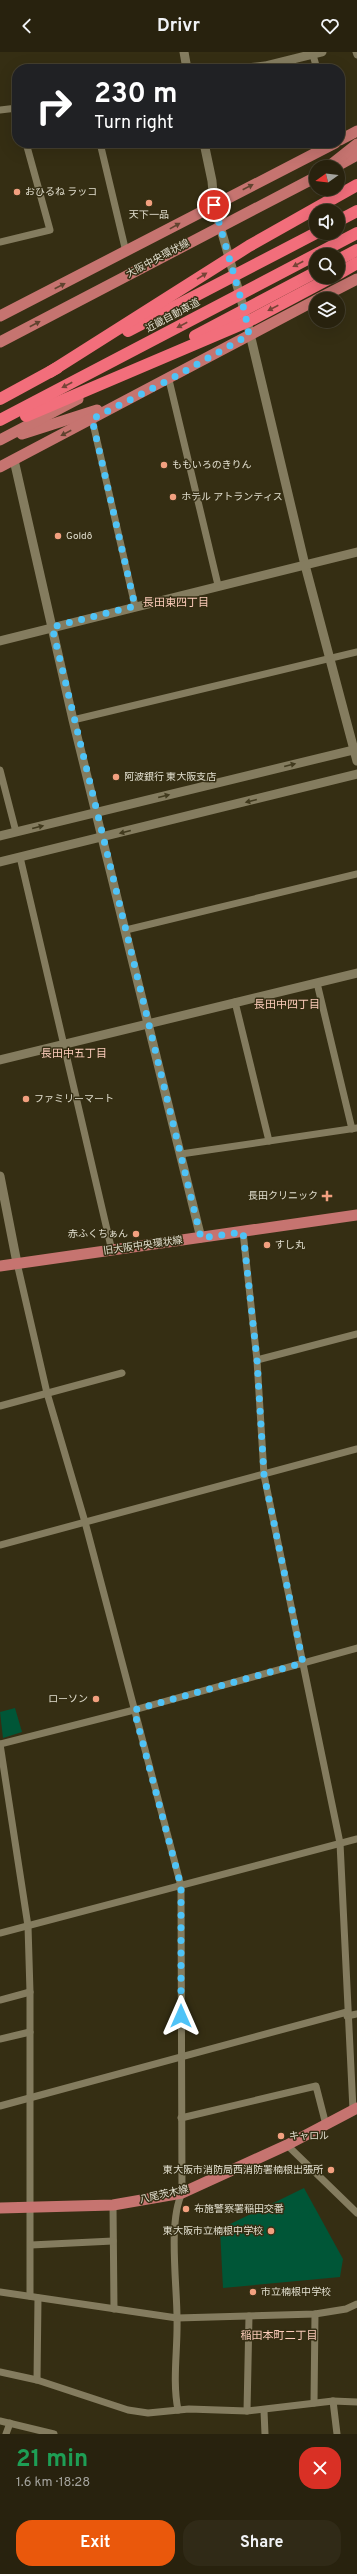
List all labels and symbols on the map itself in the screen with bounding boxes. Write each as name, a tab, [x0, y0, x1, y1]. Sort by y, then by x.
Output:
north arrow	[309, 160, 345, 196]
one-way arrow	[243, 184, 254, 190]
place label: おひるね ラッコ	[25, 186, 97, 199]
marker: おひるね ラッコ	[12, 187, 22, 197]
pin	[197, 188, 231, 222]
marker: 天下一品	[144, 198, 154, 208]
place label: 天下一品	[129, 209, 169, 222]
one-way arrow	[169, 222, 181, 229]
street label: 大阪中央環状線	[124, 237, 192, 281]
one-way arrow	[292, 261, 303, 267]
one-way arrow	[197, 272, 207, 280]
one-way arrow	[54, 282, 66, 289]
street label: 近畿自動車道	[143, 296, 203, 336]
one-way arrow	[267, 305, 279, 312]
one-way arrow	[29, 320, 40, 327]
one-way arrow	[177, 321, 188, 328]
one-way arrow	[62, 382, 73, 388]
one-way arrow	[60, 429, 72, 436]
place label: ももいろのきりん	[172, 459, 252, 472]
marker: ももいろのきりん	[159, 460, 169, 470]
place label: ホテル アトランティス	[181, 491, 283, 504]
marker: ホテル アトランティス	[168, 492, 178, 502]
place label: Goldô	[66, 530, 93, 543]
marker: Goldô	[53, 531, 63, 541]
district label: 長田東四丁目	[143, 596, 209, 610]
one-way arrow	[284, 762, 297, 768]
place label: 阿波銀行 東大阪支店	[124, 771, 216, 784]
marker: 阿波銀行 東大阪支店	[111, 772, 121, 782]
one-way arrow	[158, 793, 170, 799]
one-way arrow	[245, 798, 257, 804]
one-way arrow	[32, 824, 44, 830]
one-way arrow	[119, 829, 131, 835]
district label: 長田中四丁目	[254, 998, 320, 1012]
district label: 長田中五丁目	[41, 1047, 107, 1061]
place label: ファミリーマート	[34, 1093, 114, 1106]
marker: ファミリーマート	[21, 1094, 31, 1104]
place label: 長田クリニック	[248, 1190, 318, 1203]
marker: 長田クリニック	[321, 1190, 333, 1202]
place label: 赤ふくちぁん	[68, 1228, 128, 1241]
marker: 赤ふくちぁん	[131, 1229, 141, 1239]
street label: 旧大阪中央環状線	[102, 1234, 184, 1258]
place label: すし丸	[275, 1239, 305, 1252]
marker: すし丸	[262, 1240, 272, 1250]
place label: ローソン	[48, 1693, 88, 1706]
marker: ローソン	[91, 1694, 101, 1704]
position arrow	[160, 1995, 202, 2037]
place label: キャロル	[289, 2130, 329, 2143]
marker: キャロル	[276, 2131, 286, 2141]
place label: 東大阪市消防局西消防署楠根出張所	[163, 2164, 323, 2177]
marker: 東大阪市消防局西消防署楠根出張所	[326, 2165, 336, 2175]
street label: 八尾茨木線	[138, 2183, 190, 2207]
place label: 布施警察署稲田交番	[194, 2203, 284, 2216]
marker: 布施警察署稲田交番	[181, 2204, 191, 2214]
place label: 東大阪市立楠根中学校	[163, 2225, 263, 2238]
marker: 東大阪市立楠根中学校	[266, 2226, 276, 2236]
place label: 市立楠根中学校	[261, 2286, 331, 2299]
marker: 市立楠根中学校	[248, 2287, 258, 2297]
district label: 稲田本町二丁目	[241, 2329, 318, 2343]

